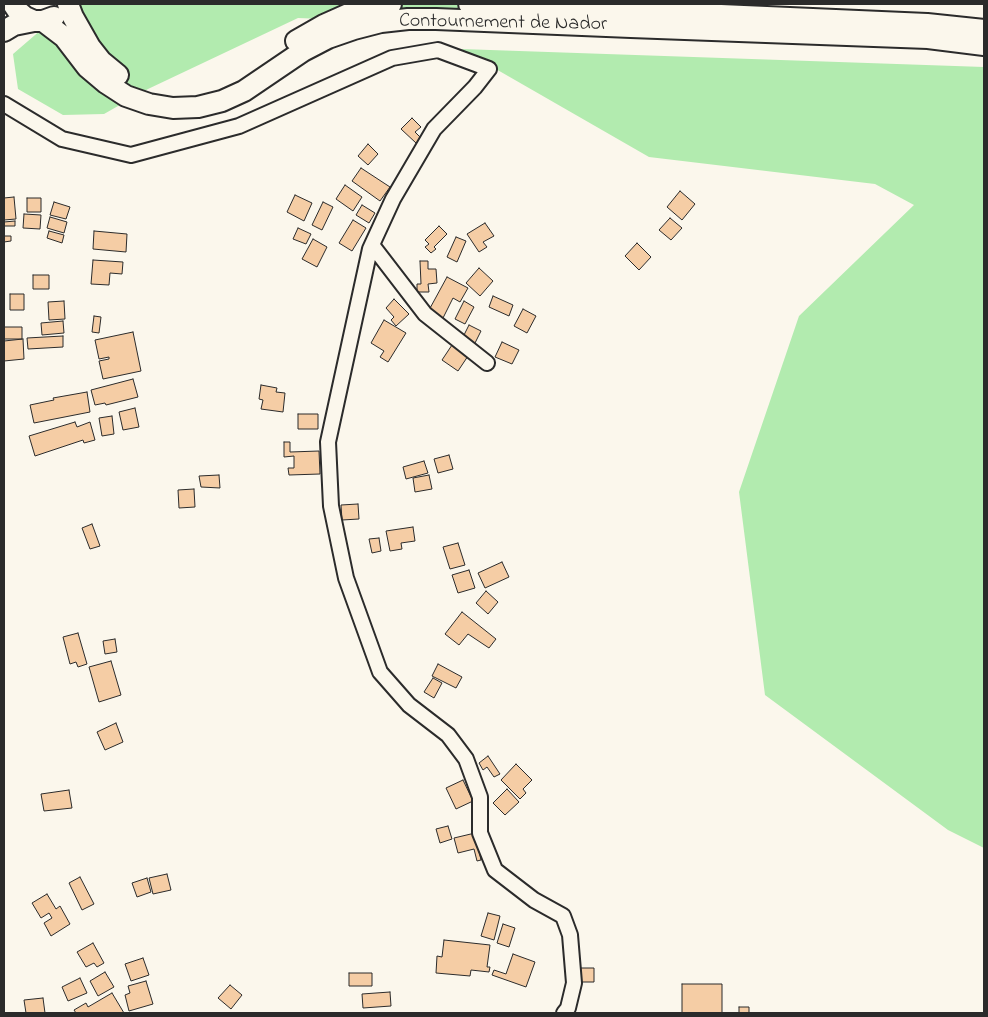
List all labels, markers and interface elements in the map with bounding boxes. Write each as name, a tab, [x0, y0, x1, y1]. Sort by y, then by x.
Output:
street label: Contournement de Nador	[399, 10, 607, 38]

